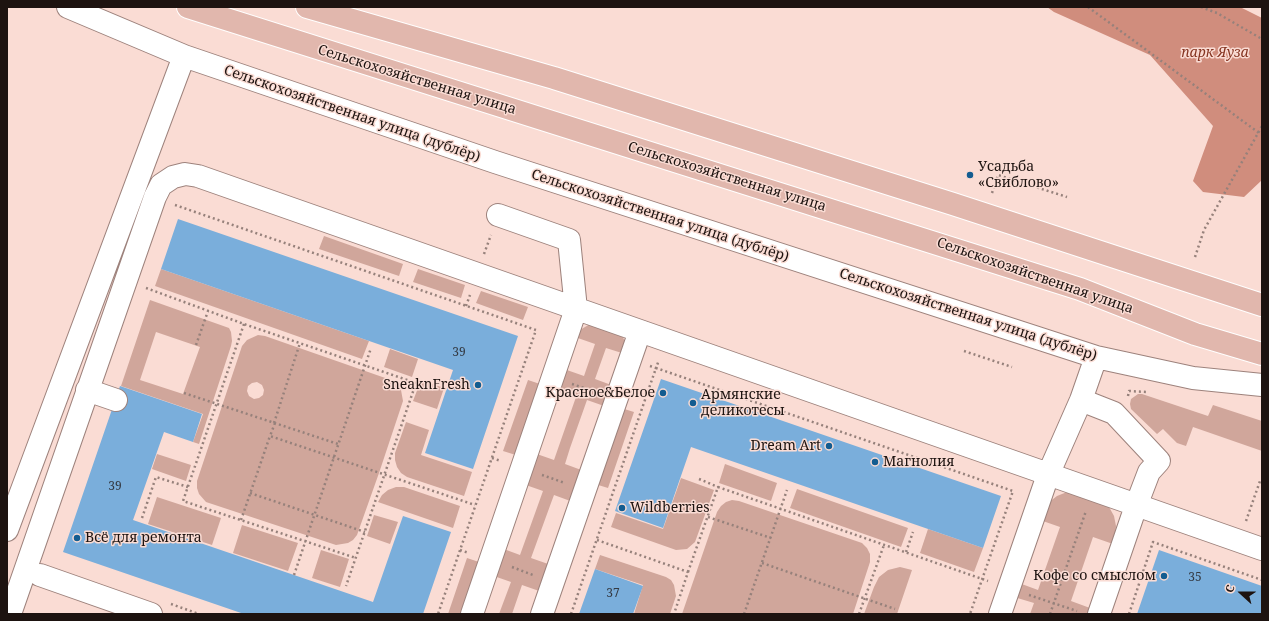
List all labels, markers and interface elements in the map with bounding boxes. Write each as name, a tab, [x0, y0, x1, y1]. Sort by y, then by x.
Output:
street label: Сельскохозяйственная улица	[316, 42, 518, 118]
park label: парк Яуза	[1181, 45, 1249, 61]
street label: Сельскохозяйственная улица (дублёр)	[222, 62, 482, 166]
street label: Сельскохозяйственная улица	[626, 139, 828, 215]
place label: Усадьба «Свиблово»	[978, 159, 1059, 192]
street label: Сельскохозяйственная улица (дублёр)	[529, 166, 791, 266]
marker: Усадьба «Свиблово»	[965, 170, 975, 180]
street label: Сельскохозяйственная улица	[934, 234, 1136, 318]
street label: Сельскохозяйственная улица (дублёр)	[837, 265, 1099, 365]
house number: 39	[452, 346, 466, 360]
place label: SneaknFresh	[383, 377, 470, 393]
marker: SneaknFresh	[473, 380, 483, 390]
place label: Красное&Белое	[546, 385, 655, 401]
place label: Армянские деликотесы	[701, 387, 785, 420]
marker: Красное&Белое	[658, 388, 668, 398]
marker: Армянские деликотесы	[688, 398, 698, 408]
place label: Dream Art	[751, 438, 821, 454]
marker: Dream Art	[824, 441, 834, 451]
place label: Магнолия	[883, 454, 954, 470]
marker: Магнолия	[870, 457, 880, 467]
house number: 39	[108, 480, 122, 494]
place label: Wildberries	[630, 500, 710, 516]
marker: Wildberries	[617, 503, 627, 513]
place label: Всё для ремонта	[85, 530, 202, 546]
marker: Всё для ремонта	[72, 533, 82, 543]
place label: Кофе со смыслом	[1033, 568, 1156, 584]
marker: Кофе со смыслом	[1159, 571, 1169, 581]
house number: 35	[1188, 571, 1202, 585]
north arrow	[1221, 573, 1261, 613]
text: С	[1221, 582, 1238, 595]
house number: 37	[606, 587, 620, 601]

